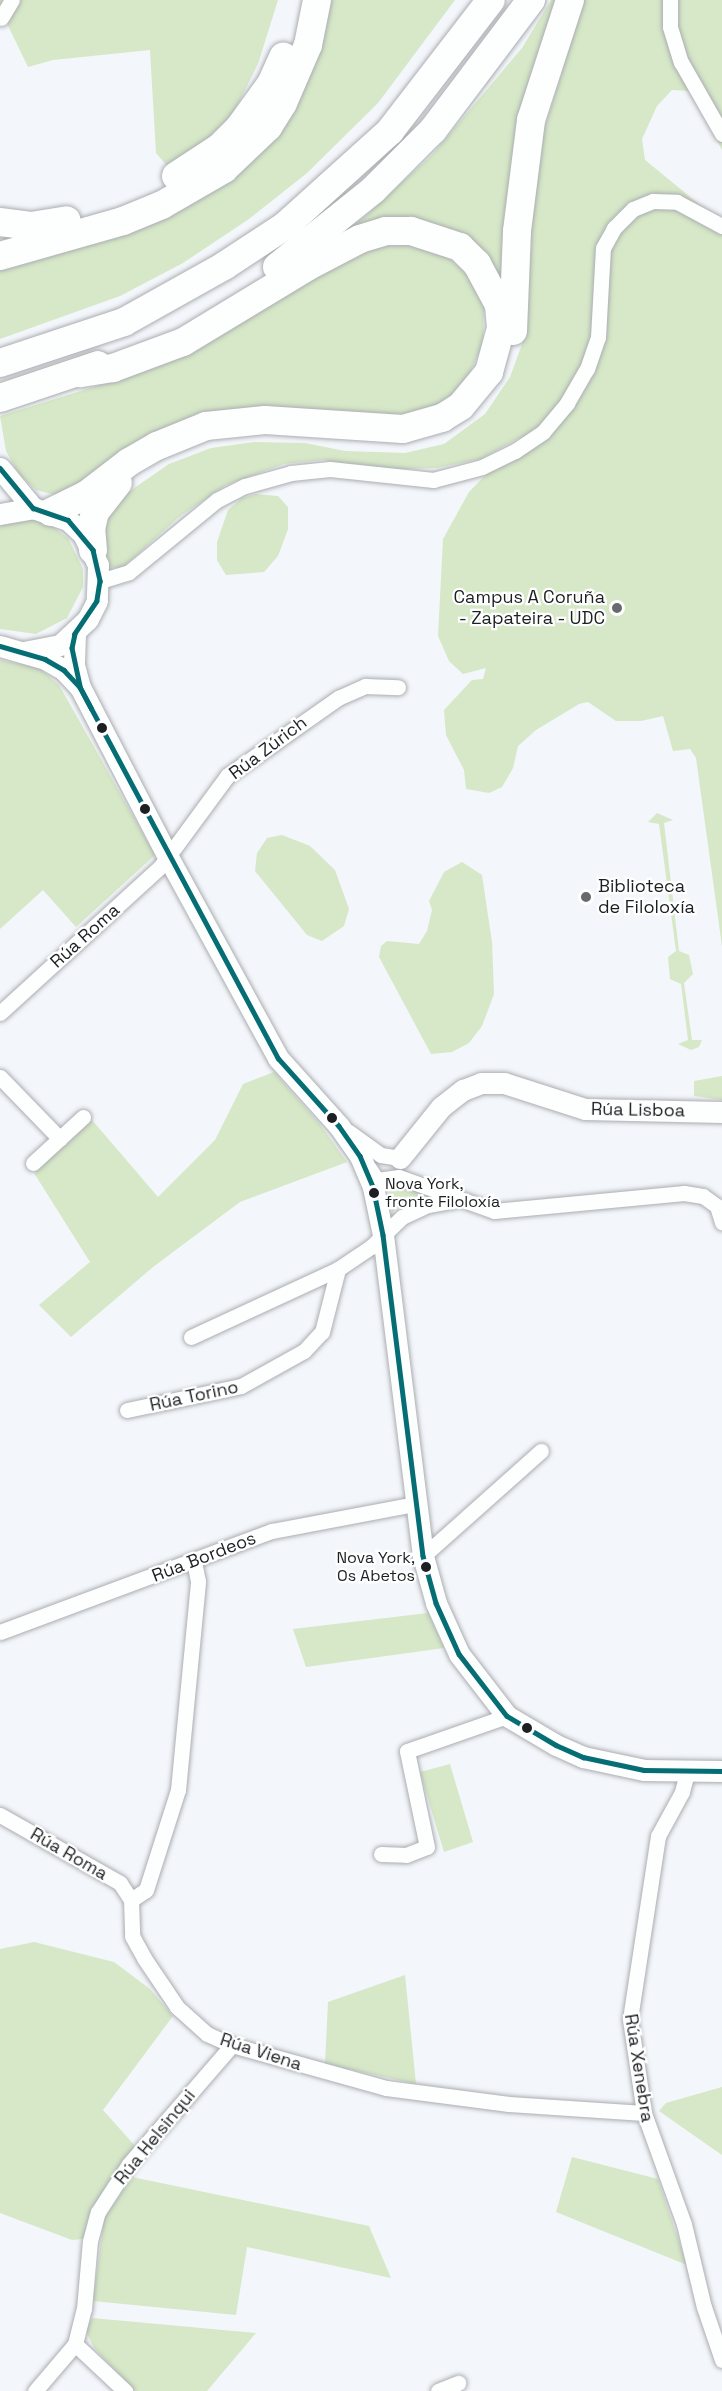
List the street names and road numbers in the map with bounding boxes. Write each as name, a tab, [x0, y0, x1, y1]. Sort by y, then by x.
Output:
street label: Rúa Zúrich	[225, 712, 311, 784]
street label: Rúa Roma	[46, 899, 124, 973]
street label: Rúa Lisboa	[591, 1098, 685, 1122]
street label: Rúa Torino	[147, 1376, 241, 1416]
street label: Rúa Bordeos	[149, 1527, 259, 1587]
street label: Rúa Roma	[27, 1823, 111, 1885]
street label: Rúa Xenebra	[620, 2012, 658, 2124]
street label: Rúa Viena	[217, 2029, 305, 2075]
street label: Rúa Helsinqui	[110, 2085, 200, 2189]

